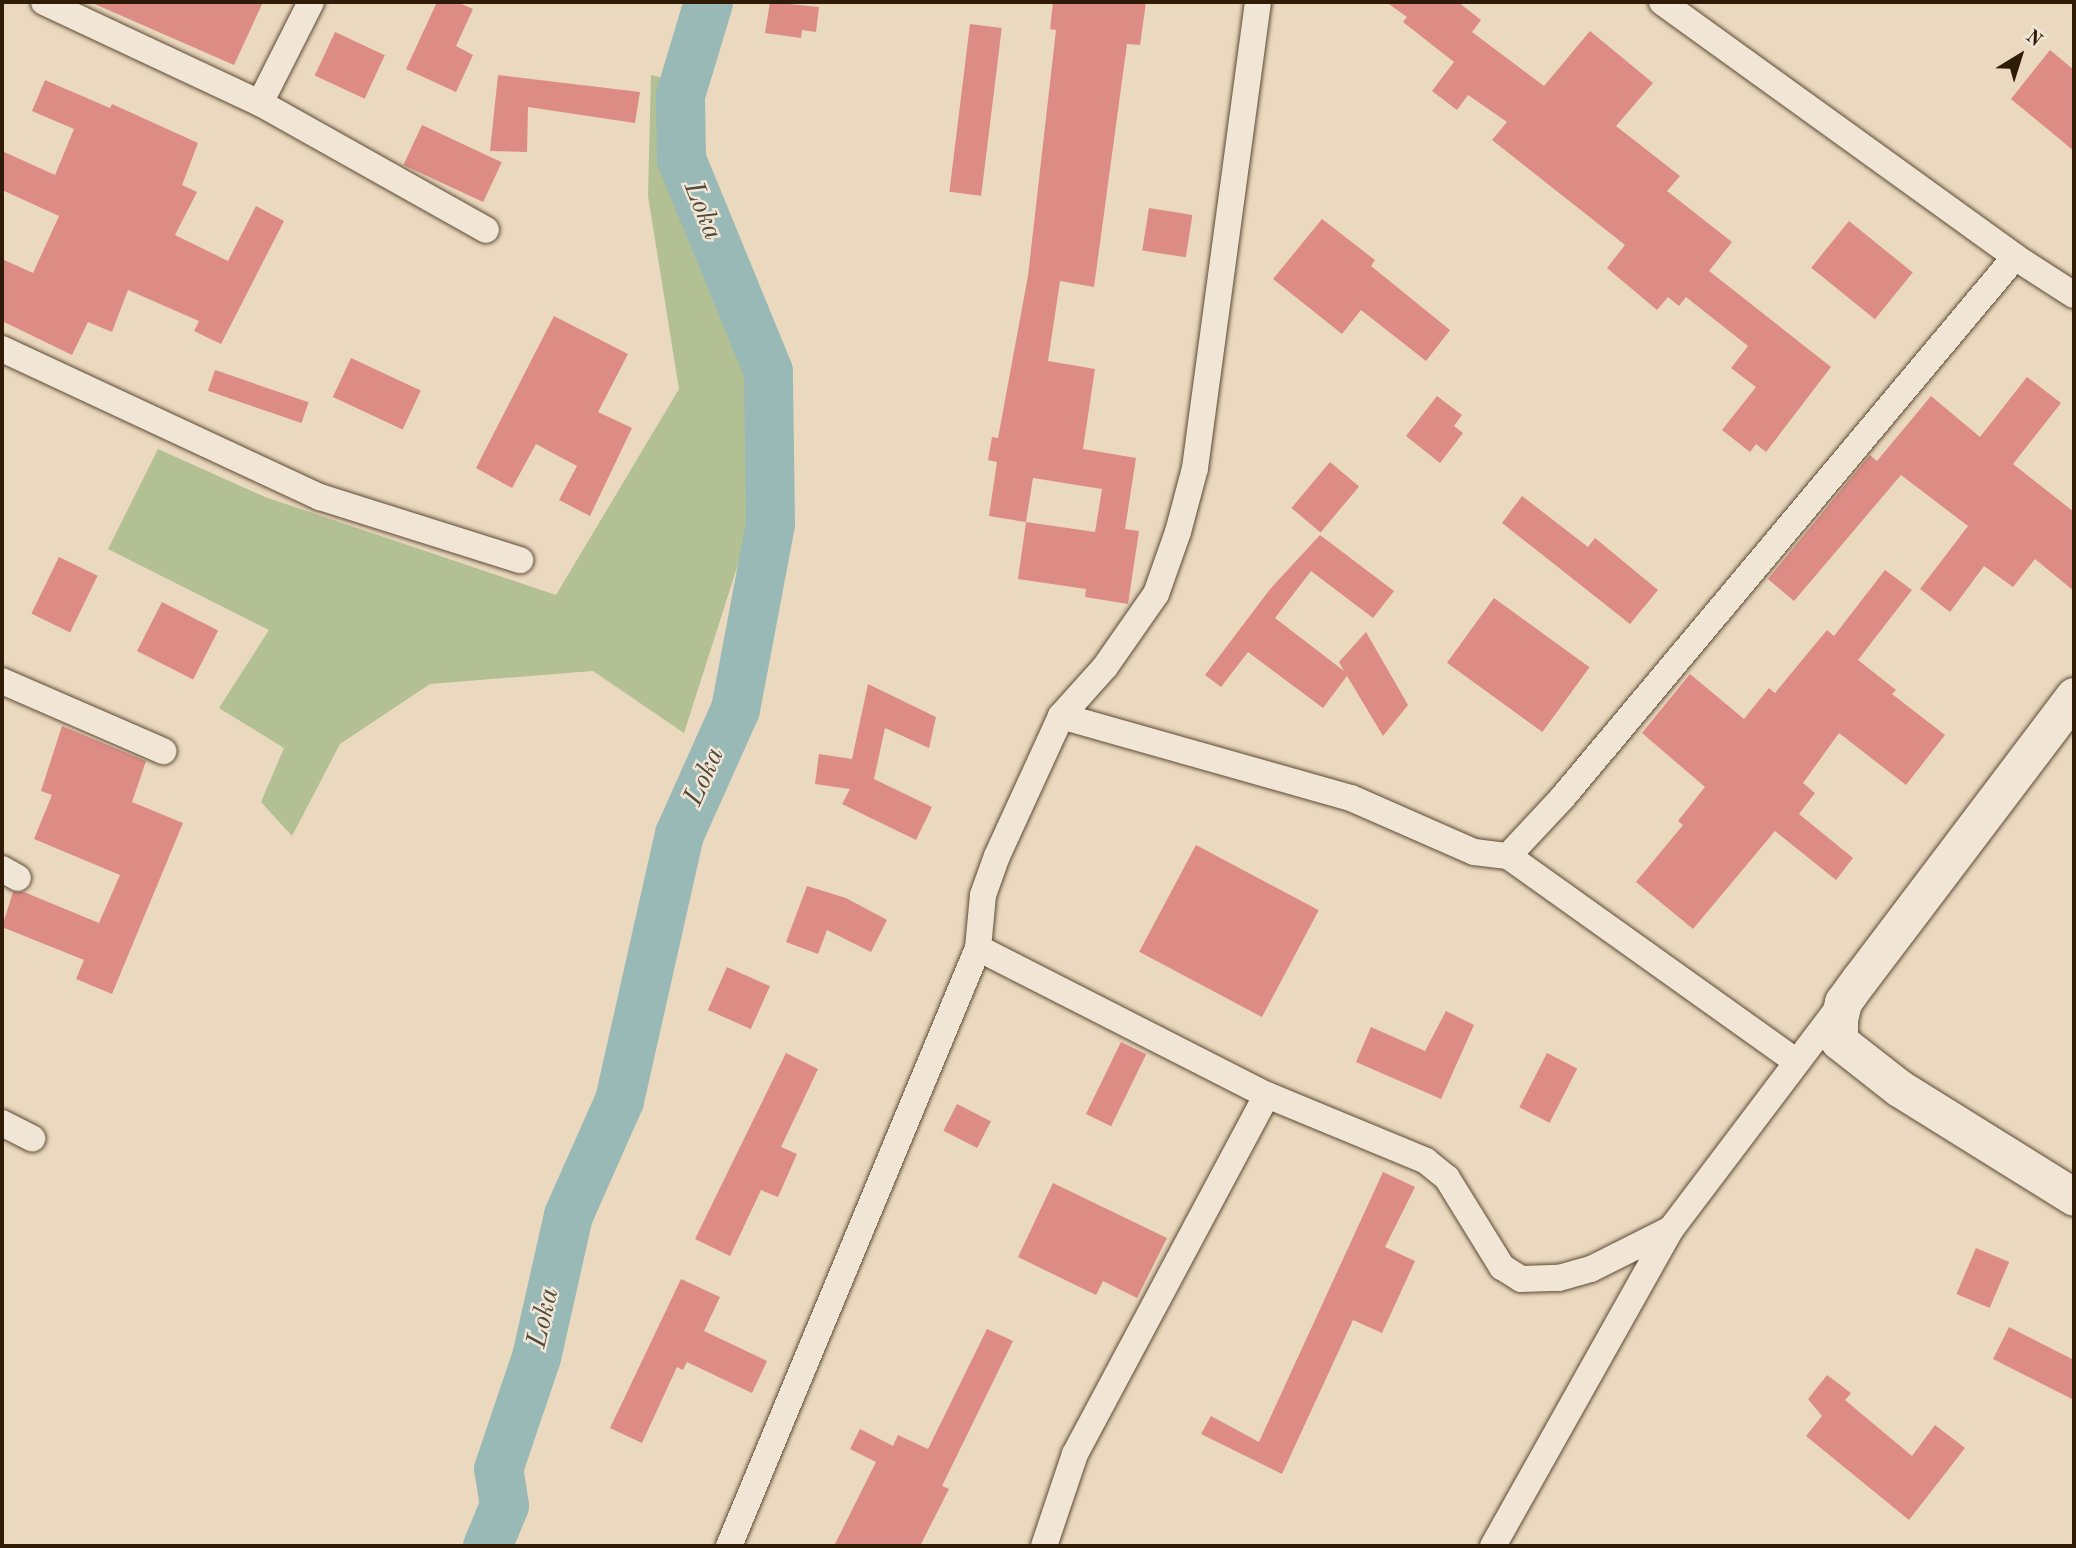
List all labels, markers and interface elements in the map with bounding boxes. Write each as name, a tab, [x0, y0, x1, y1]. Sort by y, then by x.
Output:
north arrow	[1985, 21, 2055, 91]
text: N	[2022, 27, 2045, 51]
water label: Loka	[675, 177, 729, 245]
water label: Loka	[677, 742, 733, 812]
water label: Loka	[521, 1285, 567, 1351]

